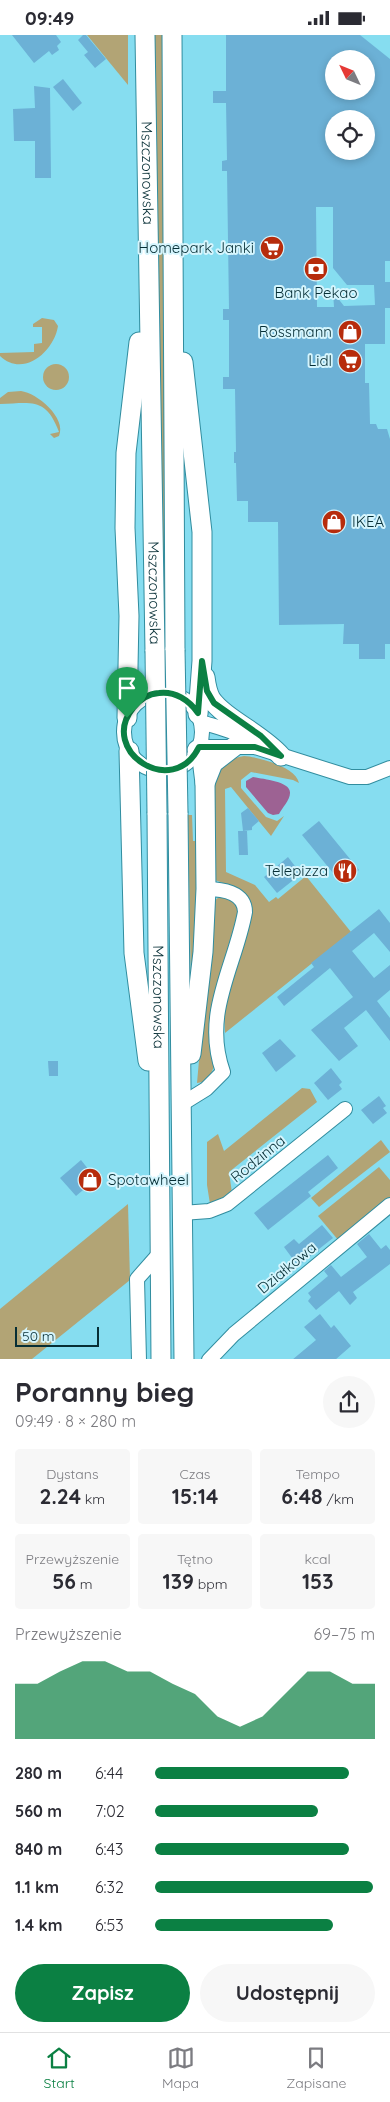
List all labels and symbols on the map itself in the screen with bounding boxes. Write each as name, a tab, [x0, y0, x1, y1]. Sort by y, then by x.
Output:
north arrow	[325, 50, 375, 100]
street label: Mszczonowska	[137, 121, 158, 225]
supermarket icon: Homepark Janki	[259, 235, 285, 261]
place label: Homepark Janki	[138, 238, 254, 257]
bank icon: Bank Pekao	[303, 256, 329, 282]
place label: Bank Pekao	[274, 283, 358, 302]
shop icon: Rossmann	[337, 319, 363, 345]
place label: Rossmann	[259, 322, 332, 341]
supermarket icon: Lidl	[337, 348, 363, 374]
place label: Lidl	[308, 351, 332, 370]
shop icon: IKEA	[321, 509, 347, 535]
place label: IKEA	[352, 512, 384, 531]
street label: Mszczonowska	[144, 541, 165, 645]
pin	[106, 667, 148, 718]
restaurant icon: Telepizza	[332, 858, 358, 884]
place label: Telepizza	[265, 861, 328, 880]
street label: Mszczonowska	[149, 945, 169, 1049]
street label: Rodzinna	[226, 1131, 289, 1186]
shop icon: Spotawheel	[77, 1167, 103, 1193]
place label: Spotawheel	[108, 1170, 189, 1189]
street label: Działkowa	[253, 1238, 320, 1298]
scale bar	[15, 1325, 99, 1348]

